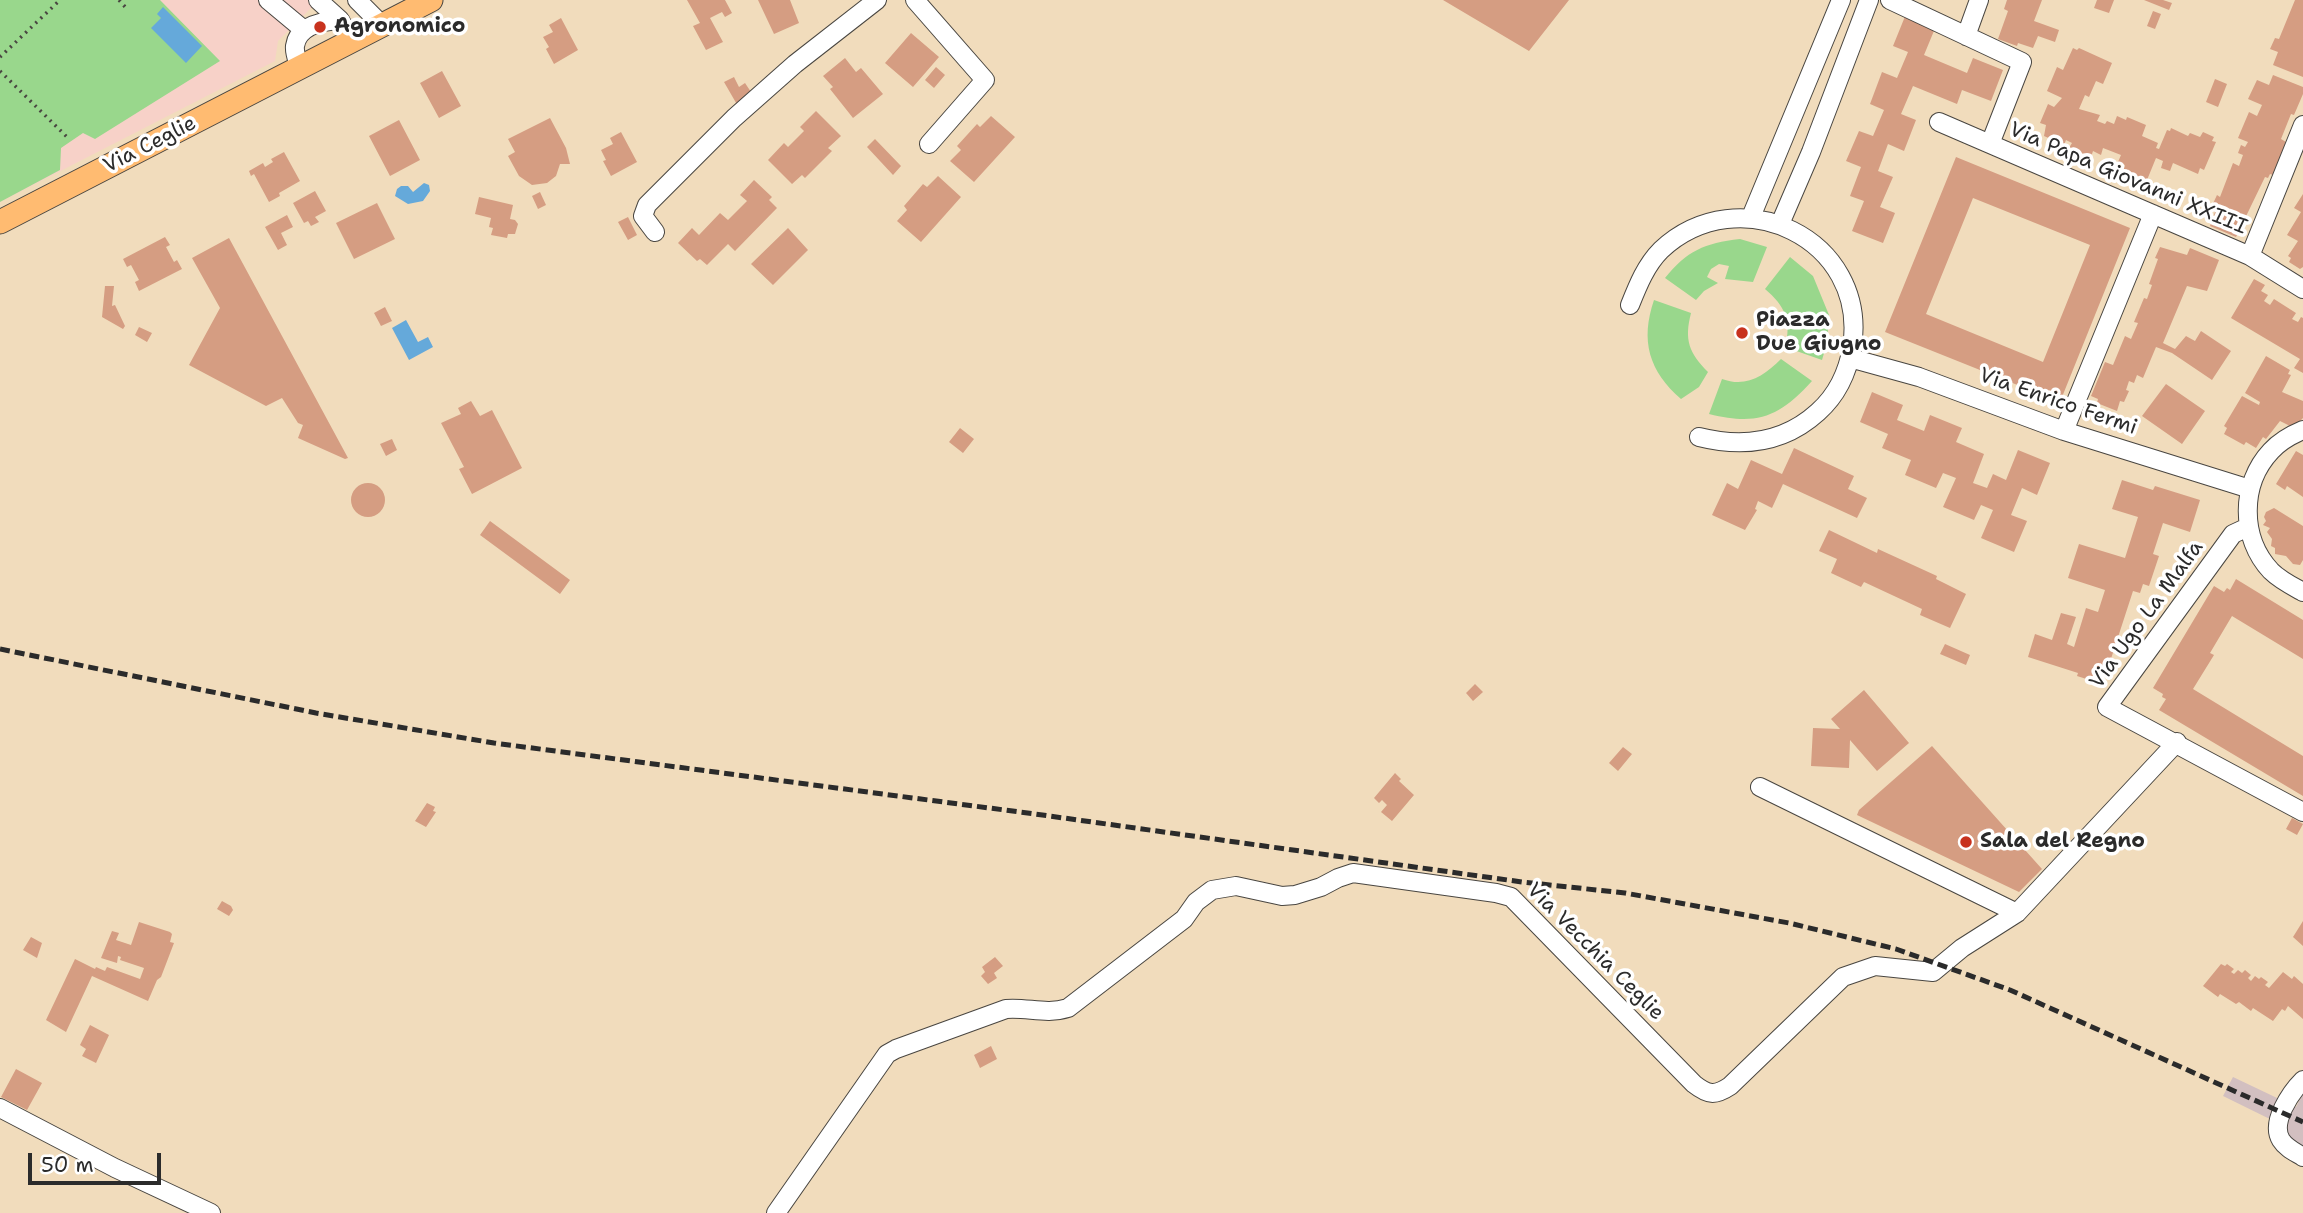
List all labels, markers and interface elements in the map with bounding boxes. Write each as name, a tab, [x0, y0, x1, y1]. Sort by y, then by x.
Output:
place label: Agronomico	[334, 14, 465, 40]
marker: Agronomico	[312, 19, 328, 35]
street label: Via Ceglie	[99, 111, 201, 179]
street label: Via Papa Giovanni XXIII	[2005, 117, 2251, 241]
place label: Piazza Due Giugno	[1756, 308, 1881, 358]
marker: Piazza Due Giugno	[1734, 325, 1750, 341]
street label: Via Enrico Fermi	[1976, 363, 2140, 441]
street label: Via Ugo La Malfa	[2085, 536, 2209, 694]
place label: Sala del Regno	[1980, 829, 2145, 855]
marker: Sala del Regno	[1958, 834, 1974, 850]
street label: Via Vecchia Ceglie	[1521, 878, 1669, 1026]
scale bar	[32, 1140, 164, 1184]
text: 50 m	[41, 1151, 94, 1179]

